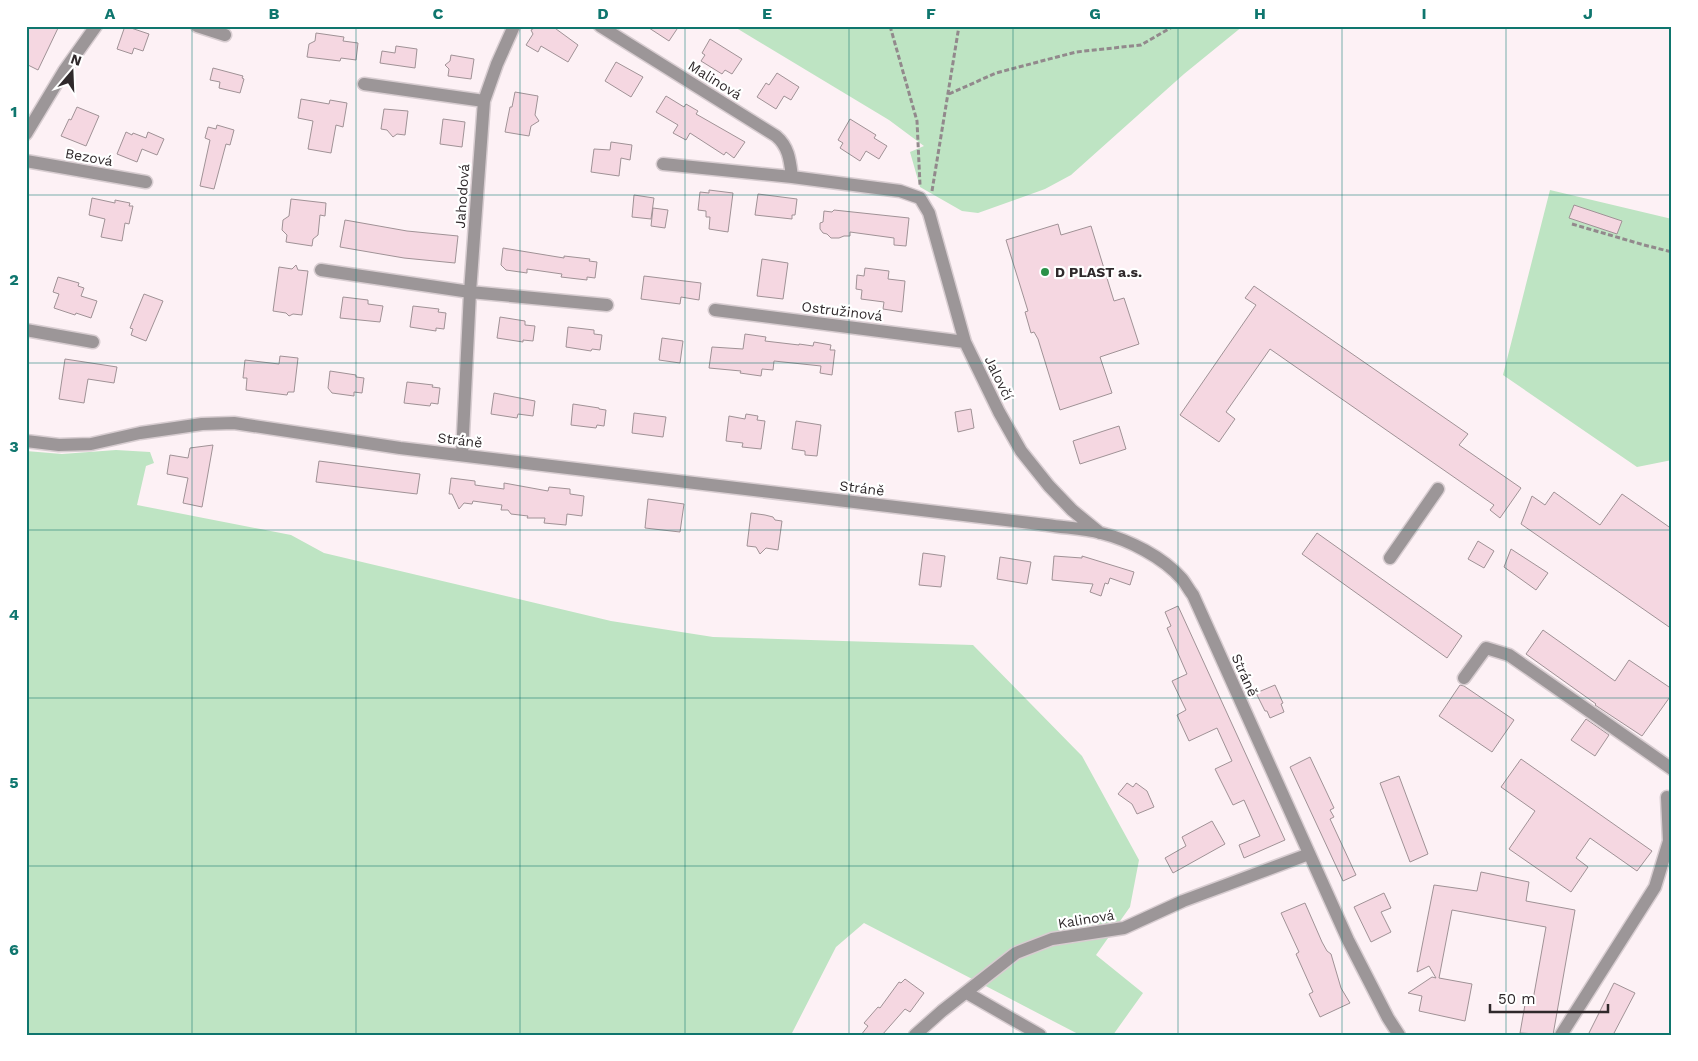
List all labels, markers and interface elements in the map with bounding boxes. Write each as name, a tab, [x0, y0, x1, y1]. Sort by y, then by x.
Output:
text: A	[105, 4, 116, 23]
text: B	[269, 4, 280, 23]
text: C	[433, 4, 444, 23]
text: D	[597, 4, 609, 23]
text: E	[762, 4, 772, 23]
text: F	[926, 4, 936, 23]
text: G	[1089, 4, 1101, 23]
text: H	[1254, 4, 1266, 23]
text: I	[1421, 4, 1427, 23]
text: J	[1583, 4, 1593, 23]
north arrow	[48, 48, 98, 98]
text: N	[69, 50, 84, 69]
street label: Malinová	[685, 57, 745, 103]
text: 1	[11, 102, 17, 121]
street label: Bezová	[64, 145, 114, 169]
street label: Jahodová	[452, 163, 472, 229]
place label: D PLAST a.s.	[1055, 264, 1142, 280]
marker: D PLAST a.s.	[1039, 266, 1051, 278]
text: 2	[9, 270, 19, 289]
street label: Ostružinová	[801, 298, 883, 324]
street label: Jalovčí	[981, 353, 1017, 403]
street label: Stráně	[437, 429, 483, 451]
text: 3	[9, 437, 19, 456]
street label: Stráně	[839, 477, 885, 499]
text: 4	[9, 605, 19, 624]
street label: Stráně	[1229, 651, 1261, 699]
text: 5	[9, 773, 19, 792]
street label: Kalinová	[1057, 907, 1115, 931]
text: 6	[9, 940, 19, 959]
scale bar	[1490, 981, 1608, 1013]
text: 50 m	[1498, 990, 1535, 1008]

